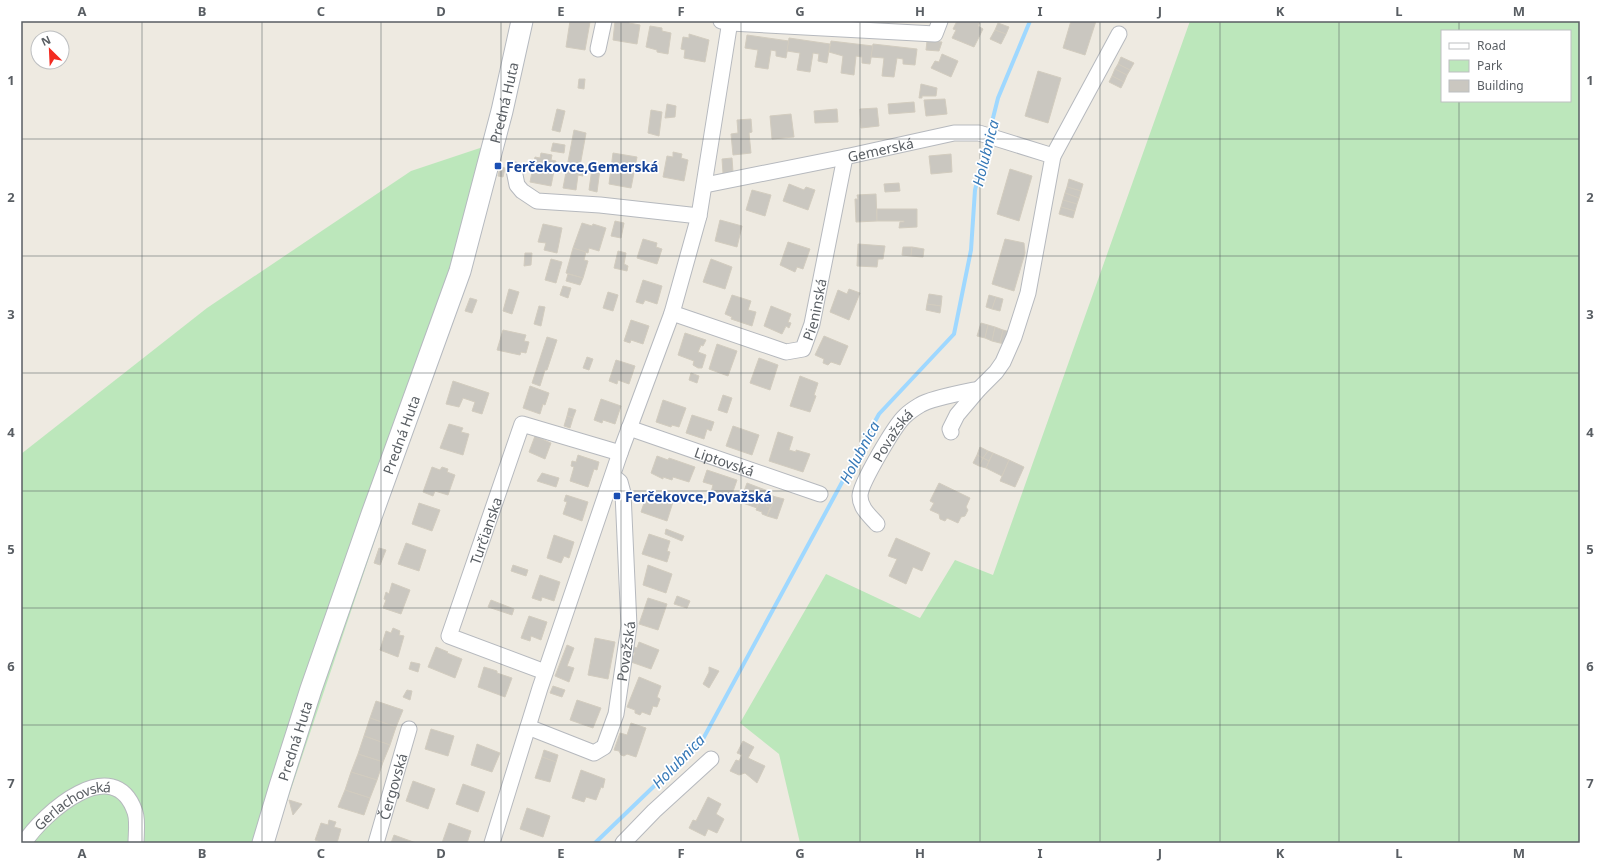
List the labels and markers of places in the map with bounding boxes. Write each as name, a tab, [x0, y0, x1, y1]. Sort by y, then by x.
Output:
place label: Ferčekovce,Gemerská	[506, 157, 658, 176]
marker: Ferčekovce,Gemerská	[493, 161, 503, 171]
place label: Ferčekovce,Považská	[625, 487, 772, 506]
marker: Ferčekovce,Považská	[612, 491, 622, 501]

